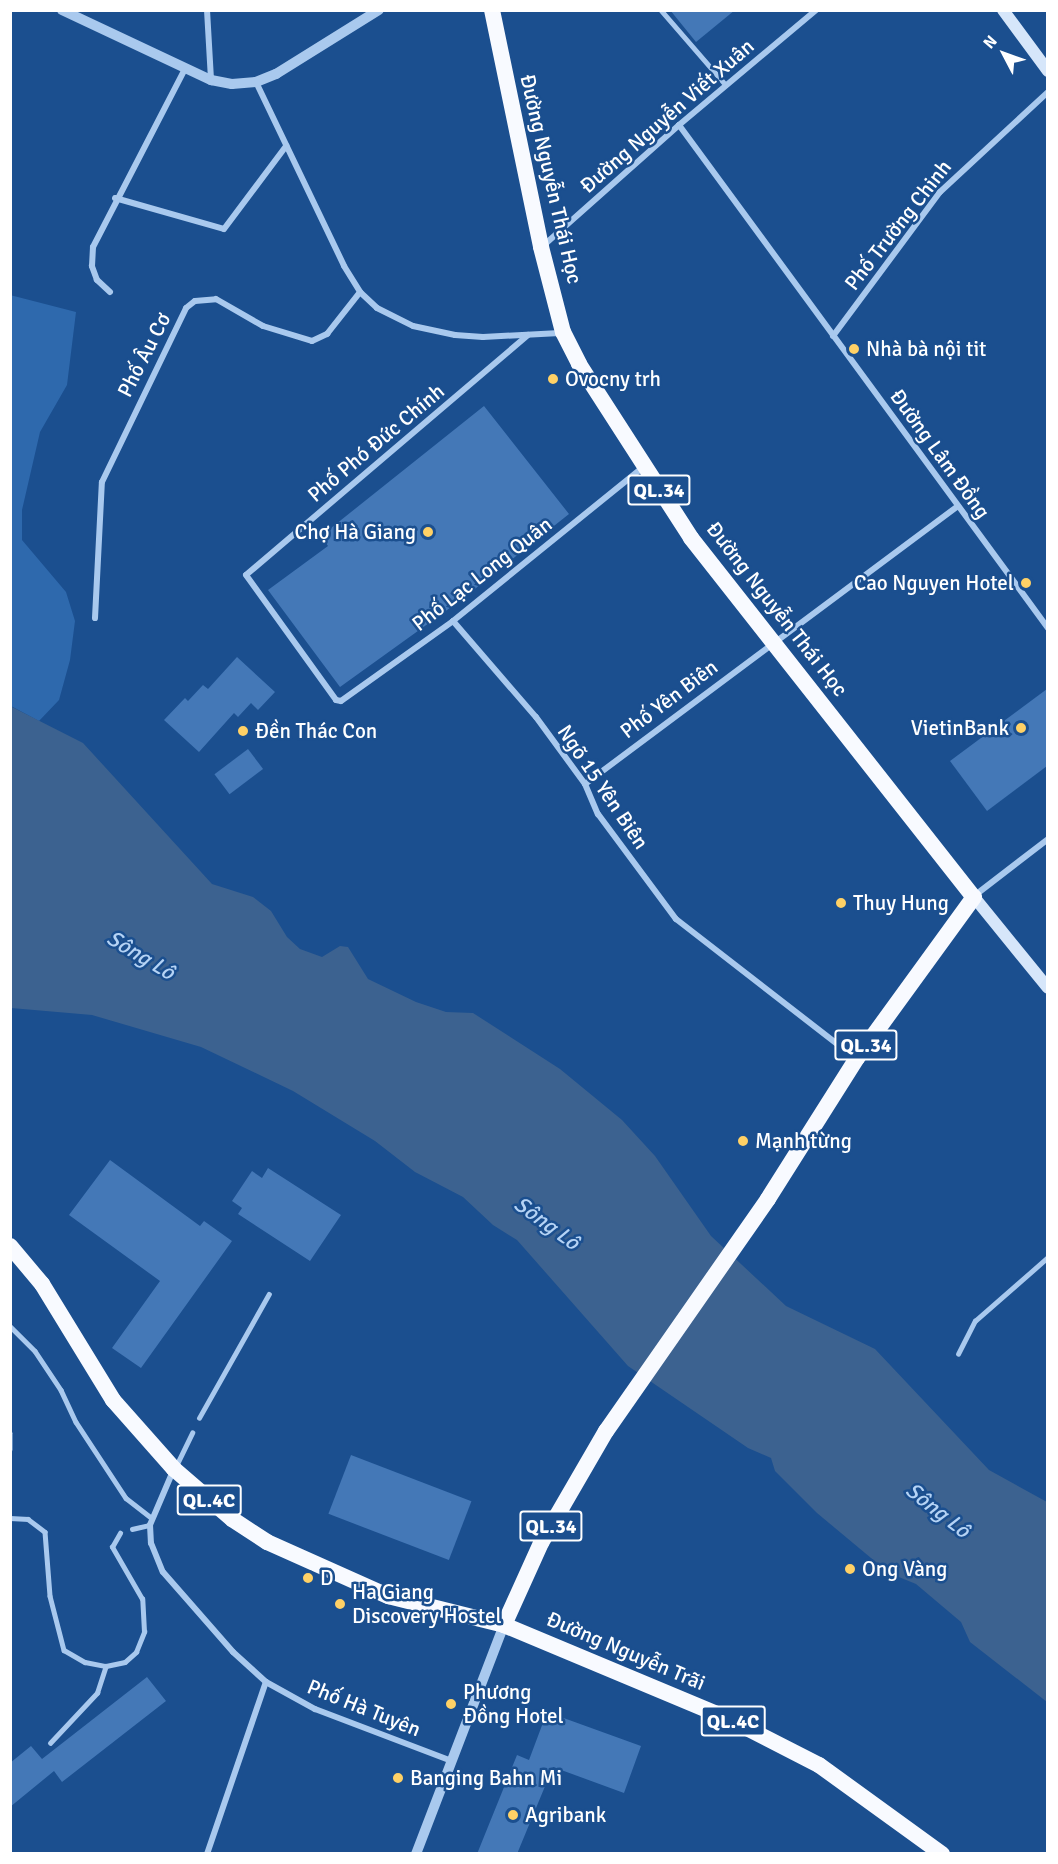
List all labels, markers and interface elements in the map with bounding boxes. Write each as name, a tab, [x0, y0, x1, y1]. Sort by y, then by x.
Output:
north arrow	[974, 24, 1034, 84]
text: N	[979, 31, 1002, 53]
street label: Đường Nguyễn Viết Xuân	[575, 34, 759, 198]
street label: Đường Nguyễn Thái Học	[515, 72, 587, 286]
street label: Phố Trường Chinh	[839, 155, 957, 295]
street label: Phố Âu Cơ	[112, 309, 176, 401]
place label: Nhà bà nội tit	[866, 336, 986, 362]
marker: Nhà bà nội tit	[847, 342, 861, 356]
place label: Ovocny trh	[565, 366, 661, 392]
marker: Ovocny trh	[546, 372, 560, 386]
street label: Phố Phó Đức Chính	[303, 379, 449, 507]
street label: Đường Lâm Đồng	[885, 384, 995, 524]
road number: QL.34	[626, 473, 692, 507]
street label: Phố Lạc Long Quân	[407, 512, 557, 636]
street label: Đường Nguyễn Thái Học	[701, 517, 853, 701]
place label: Chợ Hà Giang	[295, 519, 416, 545]
marker: Chợ Hà Giang	[421, 525, 435, 539]
place label: Cao Nguyen Hotel	[854, 570, 1014, 596]
marker: Cao Nguyen Hotel	[1019, 576, 1033, 590]
street label: Phố Yên Biên	[615, 654, 723, 744]
place label: VietinBank	[911, 715, 1009, 741]
place label: Đền Thác Con	[255, 718, 377, 744]
street label: Ngõ 15 Yên Biên	[552, 720, 654, 854]
marker: VietinBank	[1014, 721, 1028, 735]
marker: Đền Thác Con	[236, 724, 250, 738]
place label: Thuy Hung	[853, 890, 949, 916]
marker: Thuy Hung	[834, 896, 848, 910]
water label: Sông Lô	[102, 925, 180, 985]
road number: QL.34	[833, 1028, 899, 1062]
place label: Mạnh từng	[755, 1128, 852, 1154]
marker: Mạnh từng	[736, 1134, 750, 1148]
water label: Sông Lô	[509, 1190, 585, 1256]
water label: Sông Lô	[901, 1477, 975, 1543]
road number: QL.4C	[176, 1483, 242, 1517]
road number: QL.34	[518, 1509, 584, 1543]
place label: Ong Vàng	[862, 1556, 947, 1582]
marker: Ong Vàng	[843, 1562, 857, 1576]
place label: D	[320, 1565, 334, 1591]
marker: D	[301, 1571, 315, 1585]
place label: Ha Giang Discovery Hostel	[352, 1579, 502, 1629]
marker: Ha Giang Discovery Hostel	[333, 1597, 347, 1611]
street label: Đường Nguyễn Trãi	[543, 1606, 709, 1696]
street label: Phố Hà Tuyên	[304, 1674, 424, 1742]
place label: Phương Đồng Hotel	[463, 1679, 564, 1729]
marker: Phương Đồng Hotel	[444, 1697, 458, 1711]
road number: QL.4C	[700, 1704, 766, 1738]
place label: Banging Bahn Mi	[410, 1765, 562, 1791]
marker: Banging Bahn Mi	[391, 1771, 405, 1785]
place label: Agribank	[525, 1802, 606, 1828]
marker: Agribank	[506, 1808, 520, 1822]

